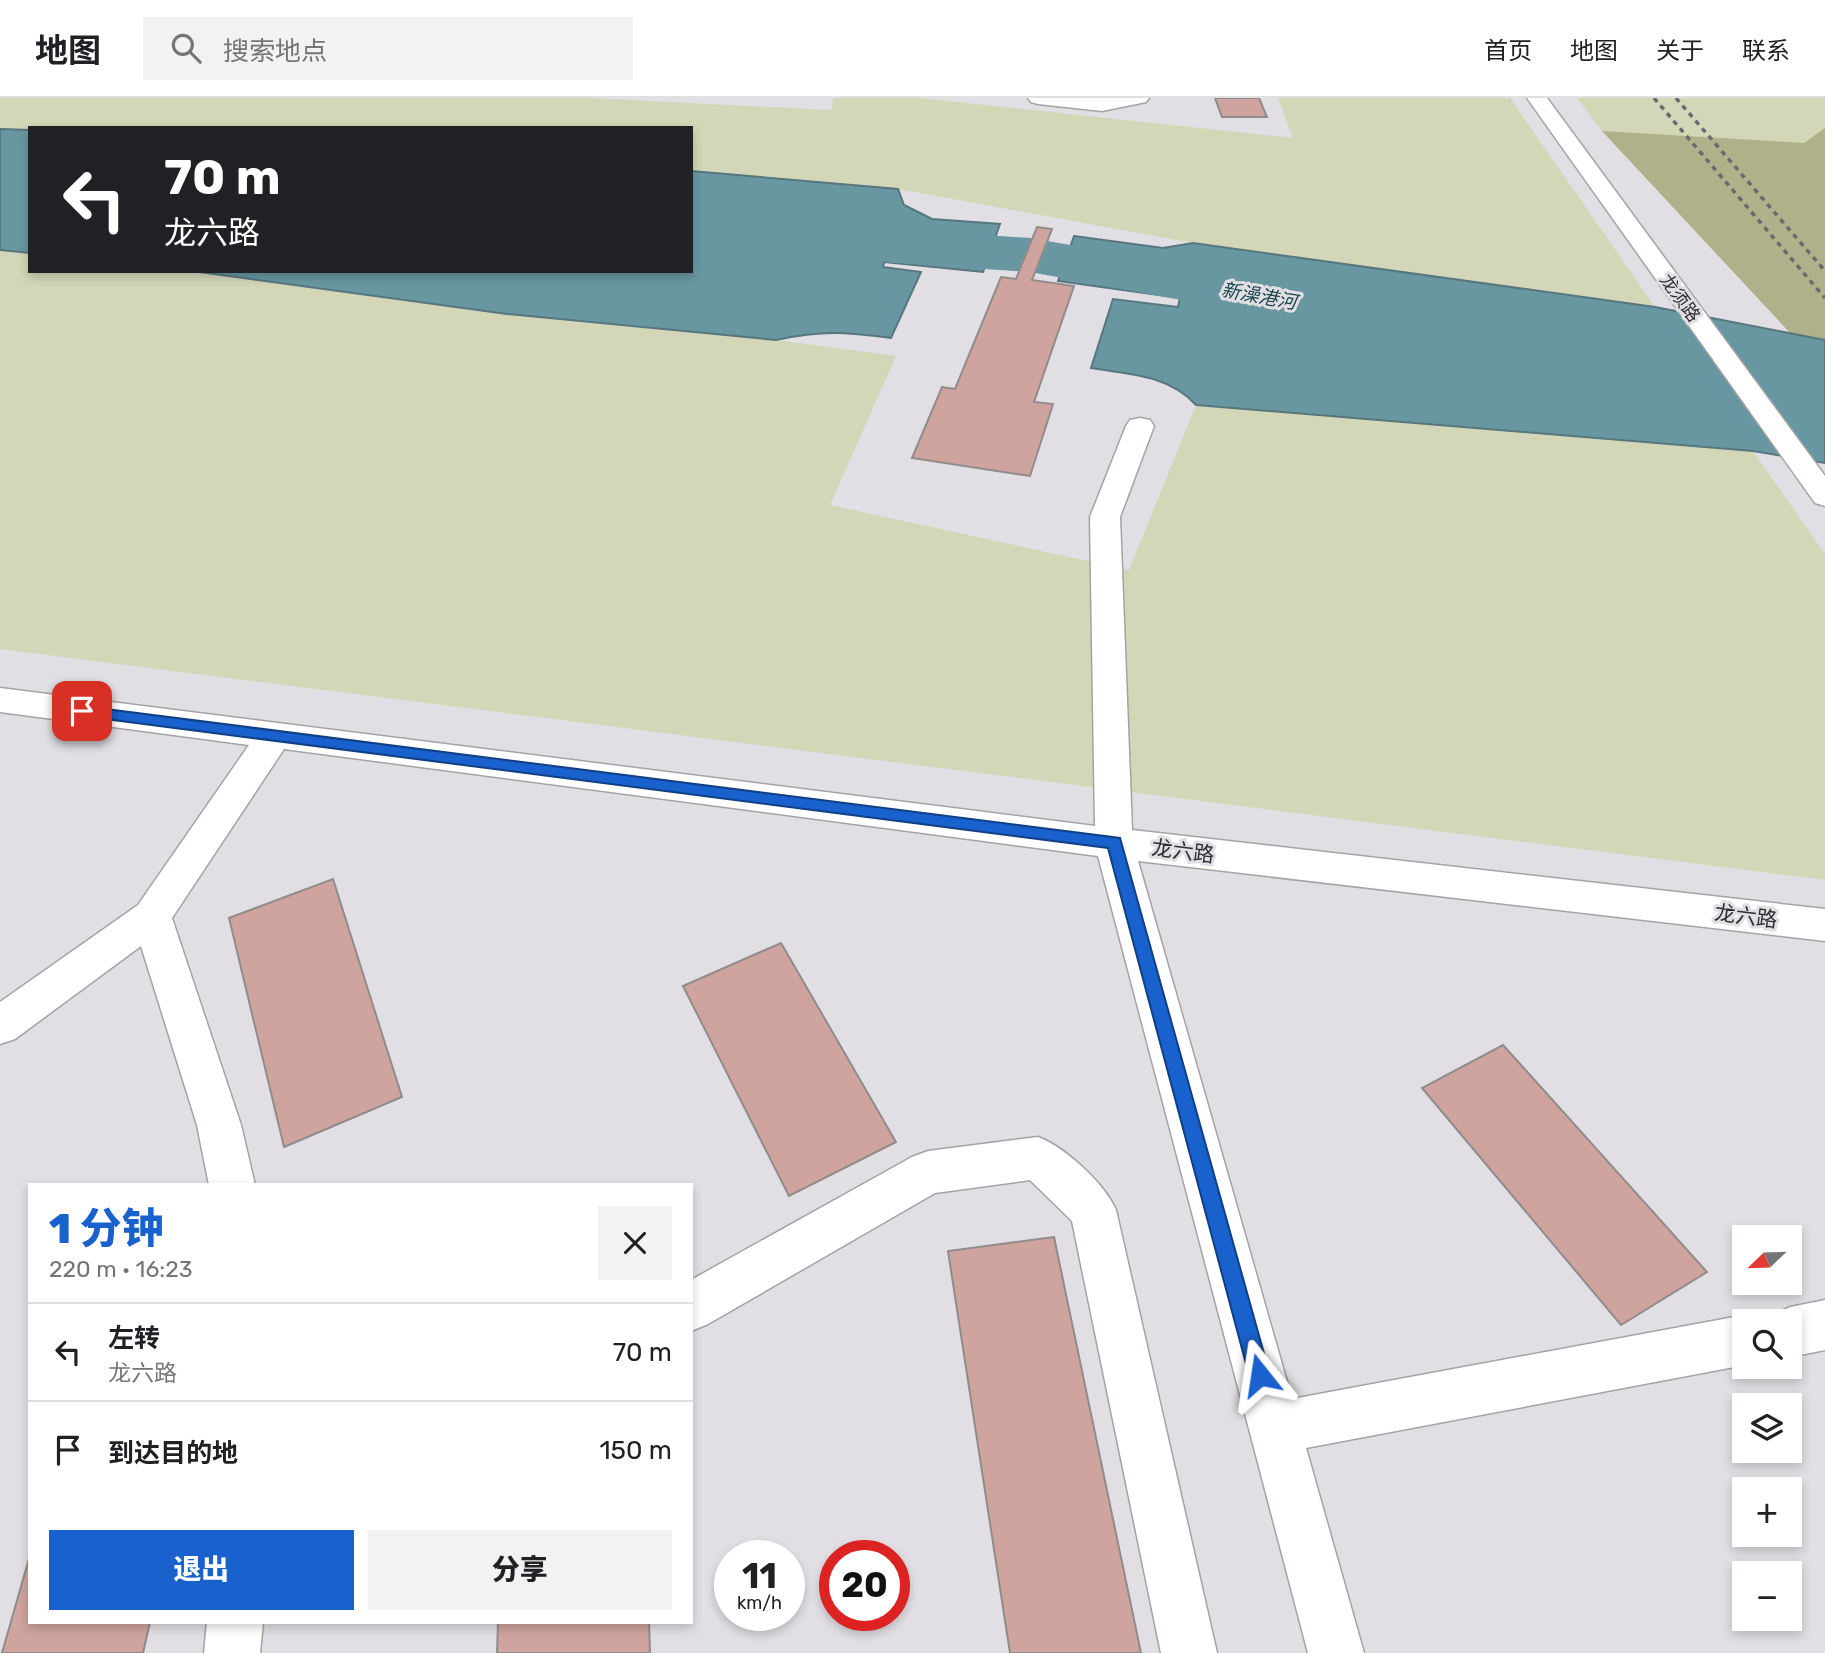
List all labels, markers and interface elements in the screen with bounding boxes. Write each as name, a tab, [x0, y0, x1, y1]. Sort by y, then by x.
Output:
search box	[143, 17, 633, 80]
icon: search	[167, 29, 205, 67]
text: 地图	[35, 31, 101, 70]
text: 搜索地点	[223, 36, 327, 67]
text: 首页	[1484, 37, 1532, 65]
text: 地图	[1570, 37, 1618, 65]
text: 关于	[1656, 37, 1704, 65]
text: 联系	[1742, 37, 1790, 65]
text: 70 m	[164, 148, 281, 206]
icon: left	[49, 154, 140, 245]
text: 龙六路	[164, 214, 260, 252]
street label: 龙须路	[1655, 270, 1705, 326]
water label: 新澡港河	[1220, 278, 1302, 315]
pin	[52, 681, 112, 741]
icon: arrive	[63, 692, 101, 730]
street label: 龙六路	[1150, 835, 1216, 867]
street label: 龙六路	[1713, 900, 1779, 932]
text: 1 分钟	[49, 1204, 164, 1254]
button: close	[598, 1206, 672, 1280]
north arrow	[1732, 1225, 1802, 1295]
map controls	[1732, 1225, 1802, 1631]
text: 220 m · 16:23	[49, 1255, 192, 1283]
button: search	[1732, 1309, 1802, 1379]
text: 左转	[108, 1323, 160, 1354]
icon: left	[49, 1333, 87, 1371]
text: 70 m	[613, 1337, 672, 1368]
position arrow	[1223, 1338, 1297, 1412]
text: 龙六路	[108, 1359, 177, 1387]
button: layers	[1732, 1393, 1802, 1463]
icon: arrive	[49, 1431, 87, 1469]
text: 150 m	[599, 1435, 672, 1466]
text: 到达目的地	[108, 1438, 238, 1469]
button: +	[1732, 1477, 1802, 1547]
button: 退出	[49, 1530, 354, 1610]
button: 分享	[368, 1530, 672, 1610]
speed limit sign: 20	[819, 1540, 910, 1631]
text: 11	[742, 1555, 777, 1597]
button: −	[1732, 1561, 1802, 1631]
text: km/h	[737, 1592, 782, 1614]

